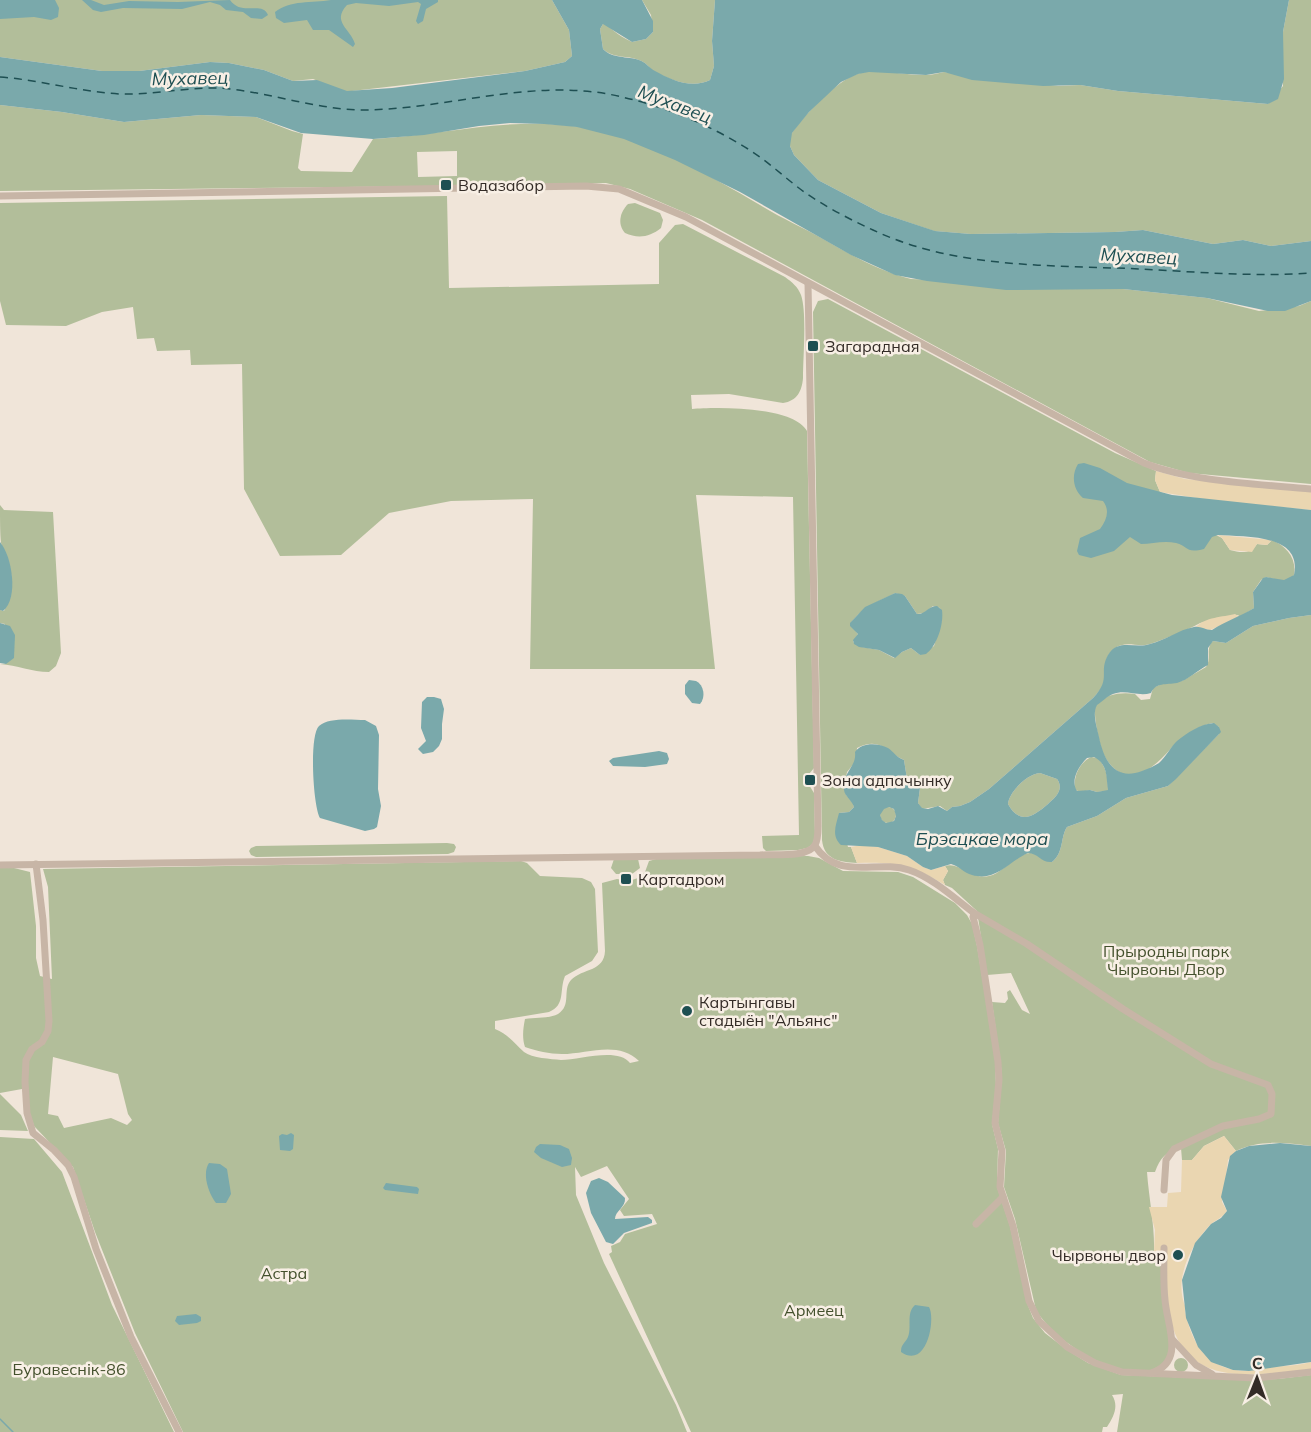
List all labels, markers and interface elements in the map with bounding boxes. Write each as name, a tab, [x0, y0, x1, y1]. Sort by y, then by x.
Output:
water label: Мухавец	[151, 66, 229, 90]
water label: Мухавец	[635, 80, 715, 128]
place label: Водазабор	[458, 175, 544, 195]
marker: Водазабор	[439, 178, 453, 192]
water label: Мухавец	[1100, 243, 1178, 269]
place label: Загарадная	[825, 336, 919, 356]
marker: Загарадная	[806, 339, 820, 353]
place label: Зона адпачынку	[822, 770, 952, 790]
marker: Зона адпачынку	[803, 773, 817, 787]
water label: Брэсцкае мора	[916, 827, 1048, 850]
place label: Картадром	[638, 869, 725, 889]
marker: Картадром	[619, 872, 633, 886]
park label: Прыродны парк Чырвоны Двор	[1103, 941, 1229, 979]
place label: Картынгавы стадыён "Альянс"	[699, 992, 837, 1030]
marker: Картынгавы стадыён "Альянс"	[680, 1004, 694, 1018]
place label: Чырвоны двор	[1052, 1245, 1166, 1265]
marker: Чырвоны двор	[1171, 1248, 1185, 1262]
park label: Астра	[261, 1263, 307, 1283]
park label: Армеец	[784, 1300, 844, 1320]
north arrow	[1227, 1348, 1287, 1408]
text: С	[1252, 1353, 1263, 1373]
park label: Буравеснік-86	[12, 1359, 126, 1379]

